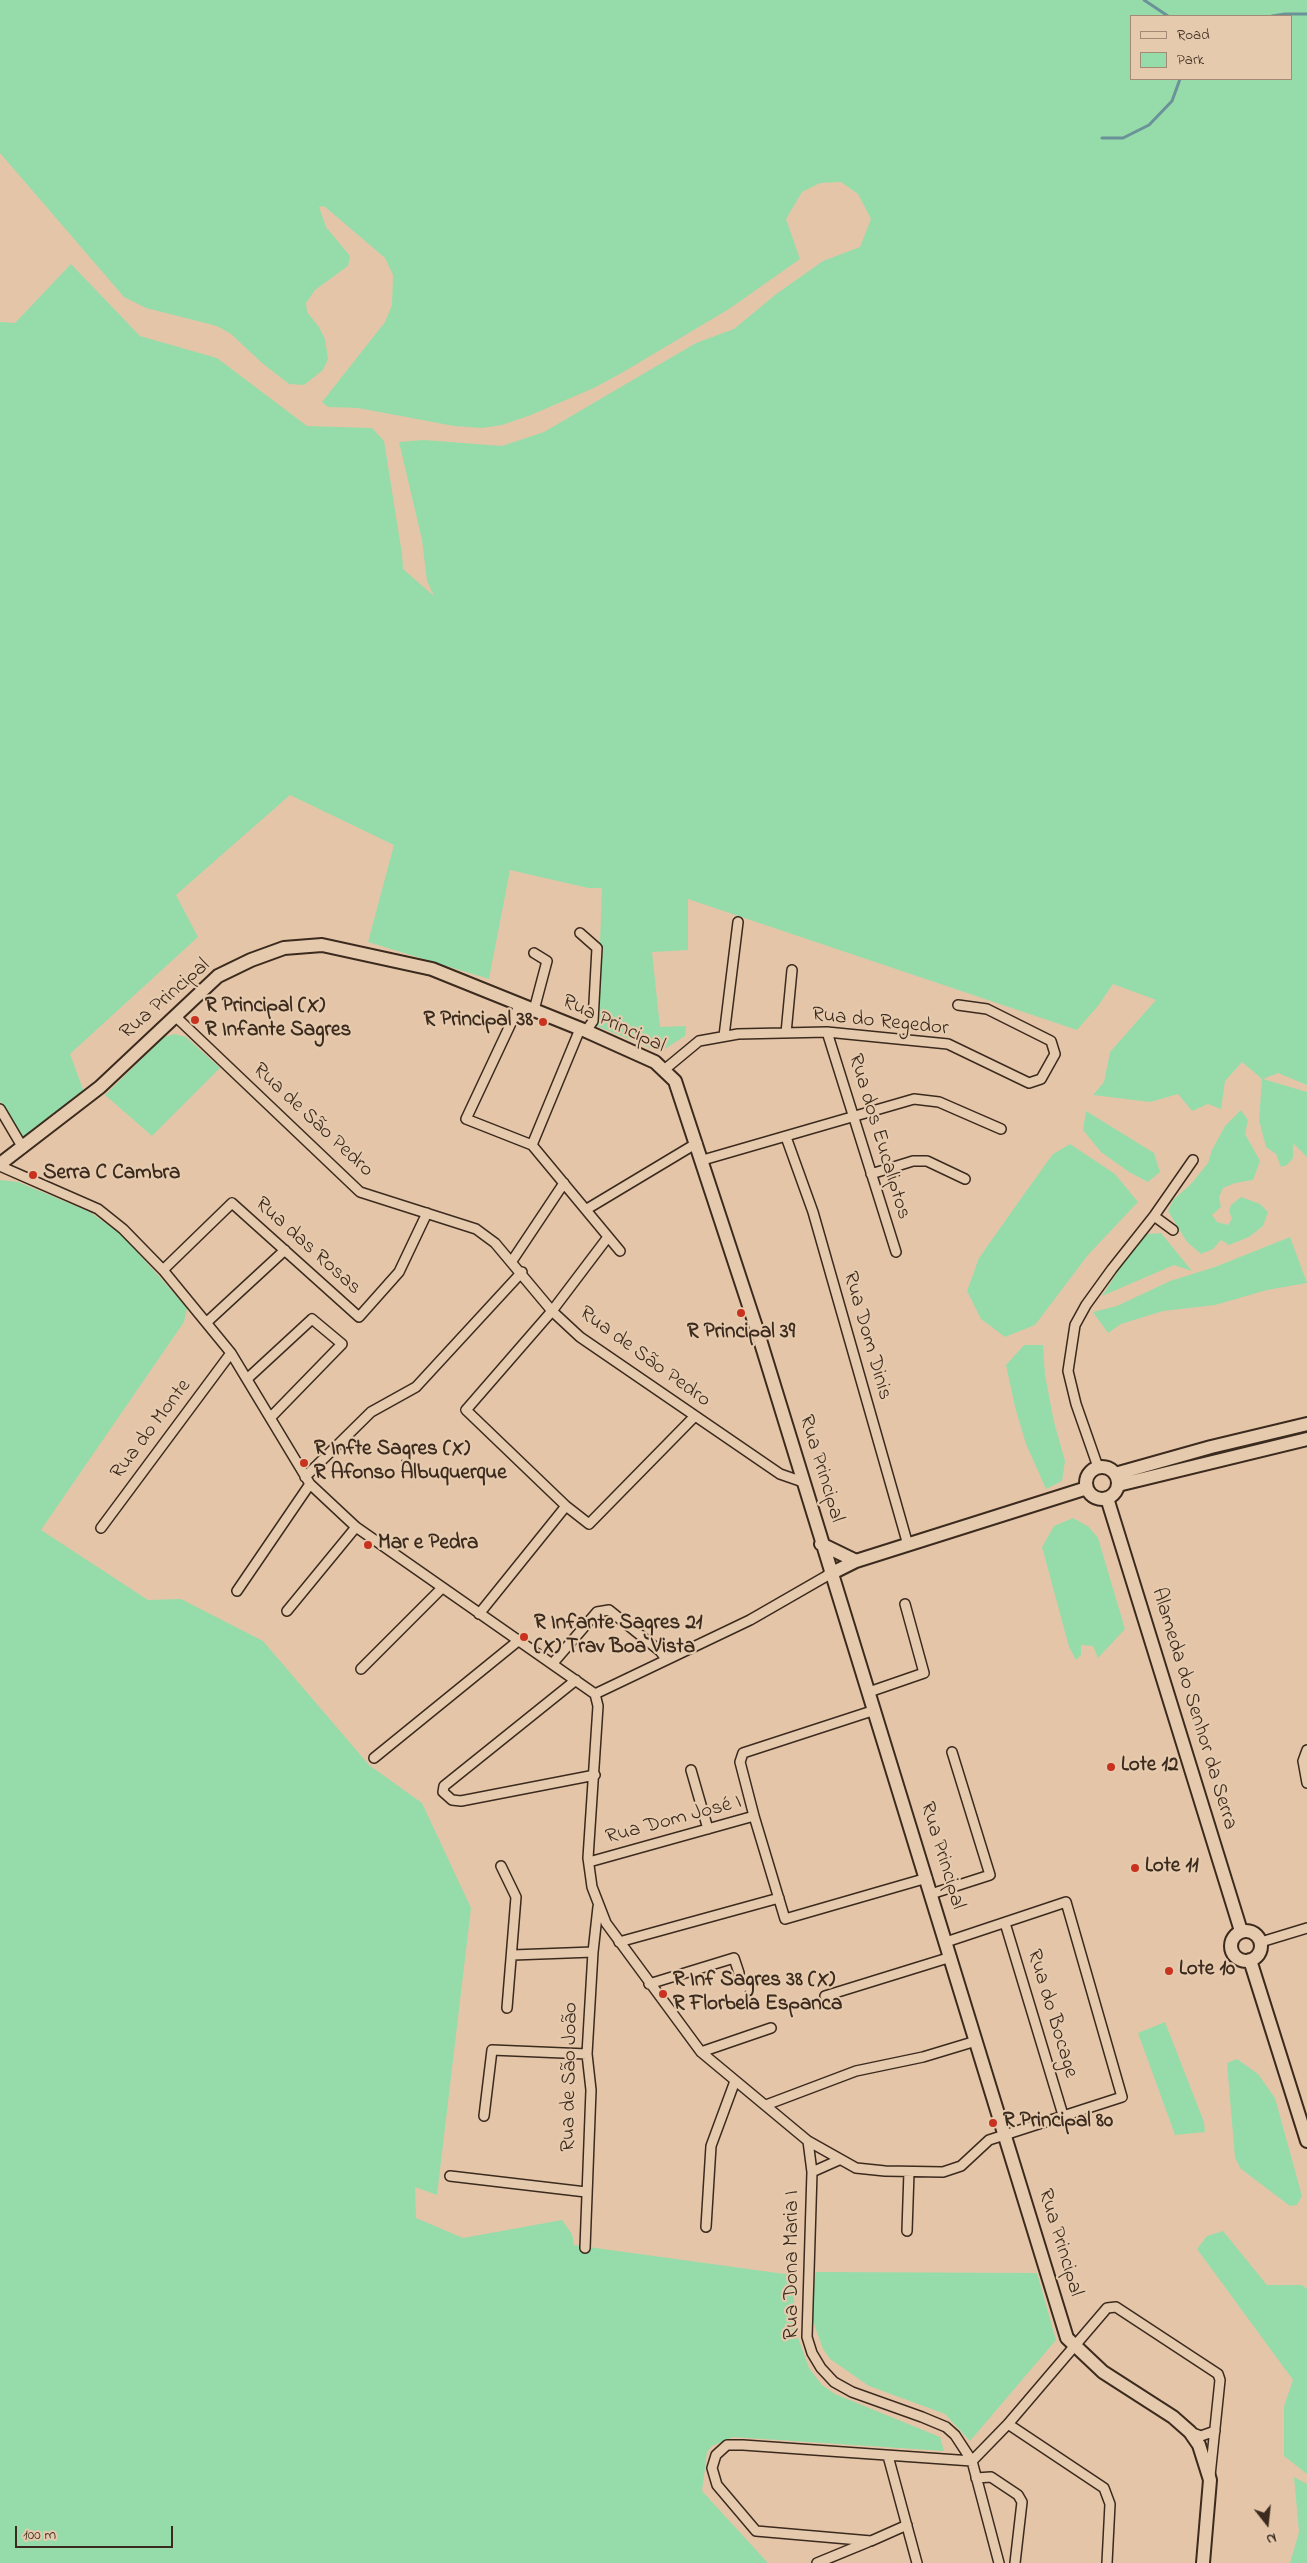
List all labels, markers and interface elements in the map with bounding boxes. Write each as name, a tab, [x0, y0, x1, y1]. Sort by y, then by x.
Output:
legend	[1130, 15, 1292, 80]
text: Road	[1177, 24, 1210, 46]
text: Park	[1177, 49, 1204, 71]
street label: Rua Principal	[116, 954, 216, 1046]
street label: Rua Principal	[557, 990, 669, 1060]
place label: R Principal (X) R Infante Sagres	[205, 995, 351, 1045]
street label: Rua do Regedor	[810, 1003, 950, 1043]
place label: R Principal 38	[423, 1009, 533, 1035]
marker: R Principal (X) R Infante Sagres	[189, 1014, 201, 1026]
marker: R Principal 38	[537, 1016, 549, 1028]
street label: Rua dos Eucaliptos	[841, 1051, 915, 1223]
street label: Rua de São Pedro	[246, 1058, 378, 1184]
place label: Serra C Cambra	[43, 1162, 180, 1188]
marker: Serra C Cambra	[27, 1169, 39, 1181]
street label: Rua das Rosas	[249, 1193, 365, 1301]
street label: Rua Dom Dinis	[836, 1269, 896, 1403]
street label: Rua de São Pedro	[573, 1302, 715, 1414]
marker: R Principal 39	[735, 1307, 747, 1319]
place label: R Principal 39	[687, 1321, 795, 1347]
street label: Rua do Monte	[106, 1375, 198, 1485]
street label: Rua Principal	[792, 1412, 848, 1526]
place label: R Infte Sagres (X) R Afonso Albuquerque	[314, 1438, 507, 1488]
marker: R Infte Sagres (X) R Afonso Albuquerque	[298, 1457, 310, 1469]
place label: Mar e Pedra	[378, 1532, 478, 1558]
marker: Mar e Pedra	[362, 1539, 374, 1551]
street label: Alameda do Senhor da Serra	[1144, 1585, 1242, 1833]
place label: R Infante Sagres 21 (X) Trav Boa Vista	[534, 1612, 703, 1662]
marker: R Infante Sagres 21 (X) Trav Boa Vista	[518, 1631, 530, 1643]
place label: Lote 12	[1121, 1754, 1179, 1780]
marker: Lote 12	[1105, 1761, 1117, 1773]
street label: Rua Dom José I	[603, 1791, 745, 1851]
street label: Rua Principal	[913, 1799, 969, 1913]
place label: Lote 11	[1145, 1855, 1199, 1881]
marker: Lote 11	[1129, 1862, 1141, 1874]
street label: Rua do Bocage	[1020, 1947, 1082, 2081]
place label: Lote 10	[1179, 1958, 1235, 1984]
marker: Lote 10	[1163, 1965, 1175, 1977]
place label: R Inf Sagres 38 (X) R Florbela Espanca	[673, 1969, 842, 2019]
marker: R Inf Sagres 38 (X) R Florbela Espanca	[657, 1988, 669, 2000]
street label: Rua de São João	[557, 2002, 585, 2152]
place label: R Principal 80	[1003, 2110, 1113, 2136]
marker: R Principal 80	[987, 2117, 999, 2129]
street label: Rua Principal	[1031, 2186, 1087, 2300]
street label: Rua Dona Maria I	[781, 2190, 807, 2340]
north arrow	[1242, 2498, 1292, 2548]
scale bar	[18, 2516, 175, 2548]
text: 100 m	[23, 2524, 56, 2546]
text: N	[1264, 2527, 1279, 2549]

